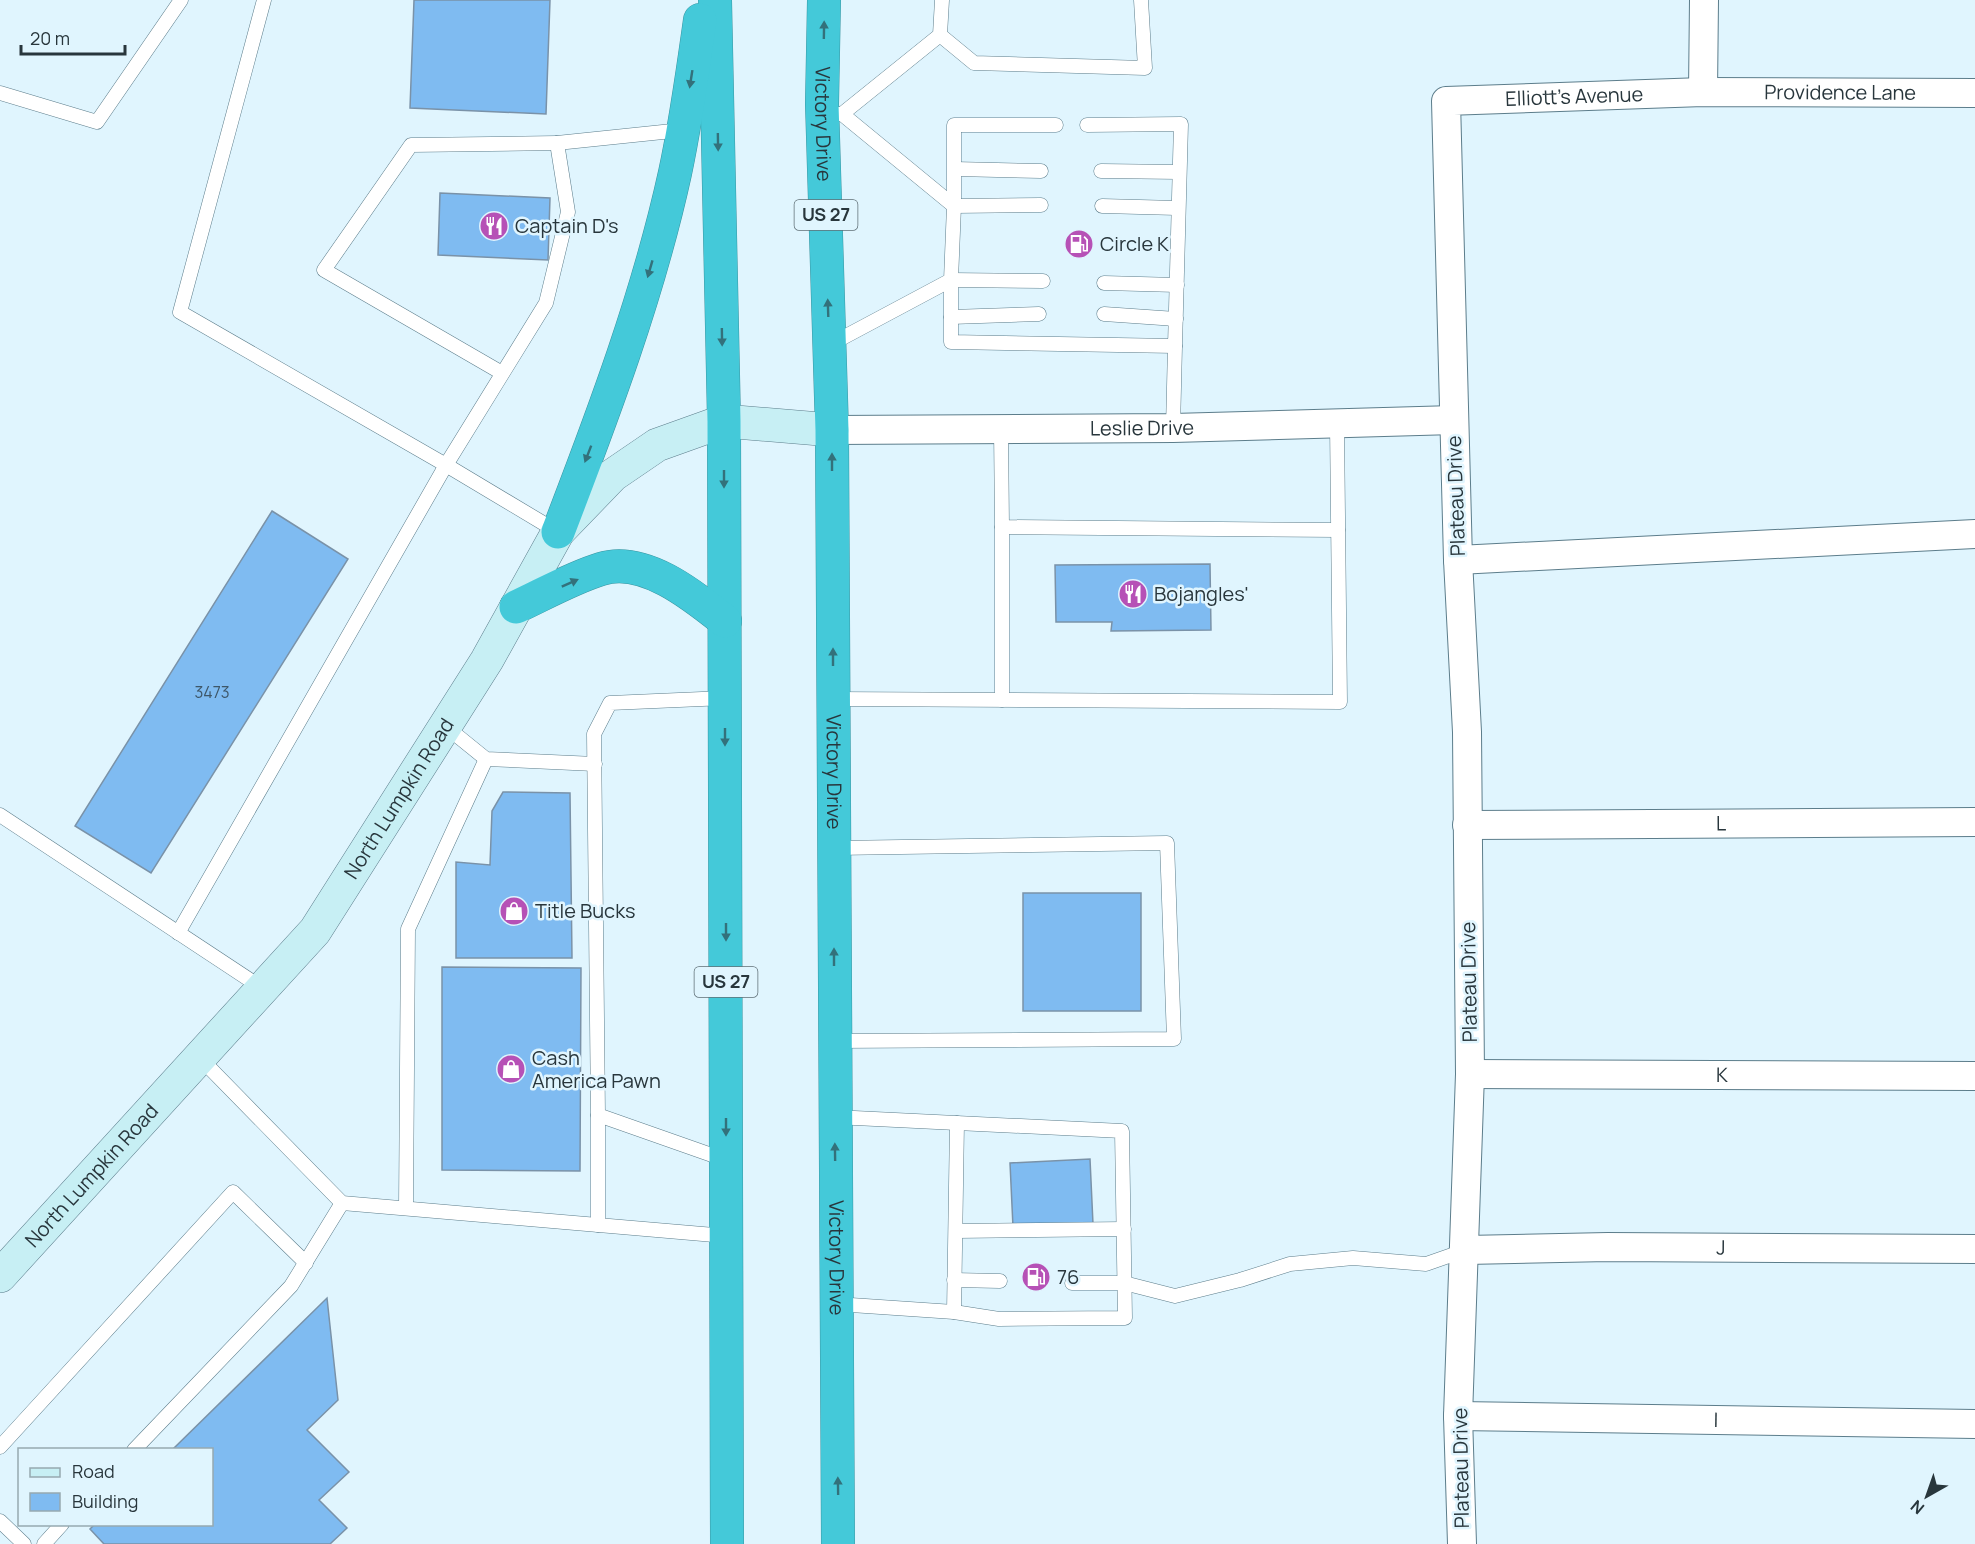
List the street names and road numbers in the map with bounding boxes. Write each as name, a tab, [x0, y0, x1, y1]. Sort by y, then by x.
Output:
street label: Victory Drive	[809, 66, 838, 182]
street label: Providence Lane	[1764, 78, 1916, 106]
street label: Elliott's Avenue	[1505, 80, 1644, 112]
road number: US 27	[794, 200, 858, 230]
street label: Leslie Drive	[1090, 413, 1194, 441]
street label: Plateau Drive	[1440, 435, 1471, 557]
street label: North Lumpkin Road	[338, 713, 460, 884]
street label: Victory Drive	[821, 714, 848, 830]
street label: L	[1716, 809, 1726, 837]
street label: Plateau Drive	[1454, 921, 1483, 1043]
road number: US 27	[694, 967, 758, 997]
street label: K	[1716, 1061, 1728, 1088]
street label: North Lumpkin Road	[19, 1098, 164, 1253]
street label: Victory Drive	[823, 1200, 851, 1316]
street label: J	[1716, 1234, 1726, 1261]
street label: I	[1713, 1406, 1719, 1433]
street label: Plateau Drive	[1446, 1407, 1475, 1529]

